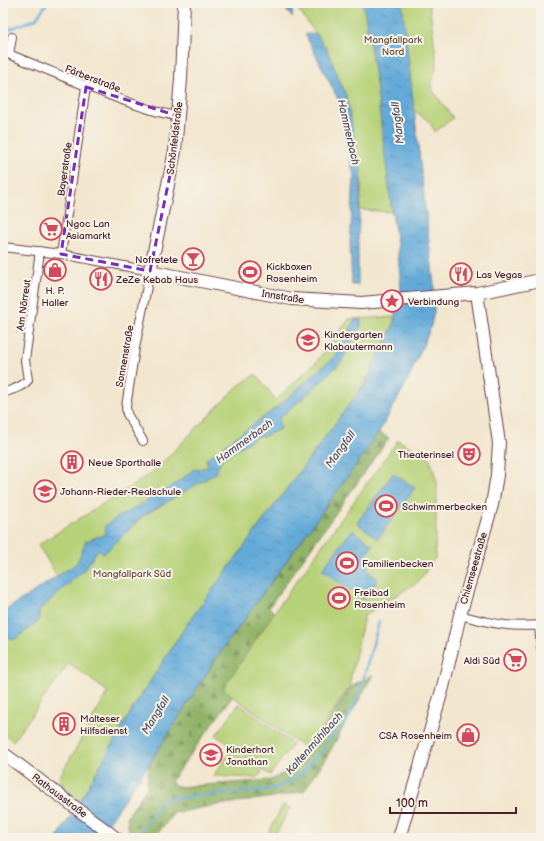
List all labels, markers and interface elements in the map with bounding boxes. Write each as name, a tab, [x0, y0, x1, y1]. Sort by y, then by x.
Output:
park label: Mangfallpark Nord	[364, 34, 422, 58]
street label: Färberstraße	[63, 63, 122, 95]
water label: Hammerbach	[335, 98, 362, 166]
street label: Schönfeldstraße	[165, 101, 185, 175]
water label: Mangfall	[388, 101, 407, 145]
street label: Bayerstraße	[55, 141, 75, 197]
supermarket icon: Ngoc Lan Asiamarkt	[38, 216, 64, 242]
place label: Ngoc Lan Asiamarkt	[66, 218, 111, 242]
bar icon: Nofretete	[180, 246, 206, 272]
place label: Nofretete	[135, 254, 178, 266]
shop icon: H. P. Haller	[42, 257, 68, 283]
sports icon: Kickboxen Rosenheim	[237, 259, 263, 285]
place label: Kickboxen Rosenheim	[266, 261, 317, 285]
restaurant icon: Las Vegas	[448, 261, 474, 287]
restaurant icon: ZeZe Kebab Haus	[88, 266, 114, 292]
place label: Las Vegas	[476, 269, 522, 281]
place label: ZeZe Kebab Haus	[115, 274, 198, 286]
street label: Am Nörreut	[14, 279, 34, 332]
place label: H. P. Haller	[42, 285, 69, 309]
street label: Innstraße	[261, 288, 305, 306]
place icon: Verbindung	[379, 288, 405, 314]
place label: Verbindung	[408, 296, 459, 308]
street label: Sonnenstraße	[114, 324, 136, 388]
school or university icon: Kindergarten Klabautermann	[295, 327, 321, 353]
place label: Kindergarten Klabautermann	[324, 329, 393, 353]
water label: Hammerbach	[213, 416, 275, 466]
water label: Mangfall	[323, 428, 358, 470]
theatre icon: Theaterinsel	[456, 441, 482, 467]
building icon: Neue Sporthalle	[59, 449, 85, 475]
place label: Theaterinsel	[398, 449, 454, 461]
place label: Neue Sporthalle	[88, 457, 161, 469]
school or university icon: Johann-Rieder-Realschule	[32, 478, 58, 504]
place label: Johann-Rieder-Realschule	[60, 486, 181, 498]
sports icon: Schwimmerbecken	[373, 493, 399, 519]
place label: Schwimmerbecken	[402, 501, 487, 513]
street label: Chiemseestraße	[458, 531, 490, 606]
sports icon: Familienbecken	[334, 550, 360, 576]
place label: Familienbecken	[362, 558, 434, 570]
park label: Mangfallpark Süd	[93, 568, 171, 580]
sports icon: Freibad Rosenheim	[326, 585, 352, 611]
place label: Freibad Rosenheim	[354, 587, 405, 611]
supermarket icon: Aldi Süd	[502, 647, 528, 673]
place label: Aldi Süd	[464, 655, 500, 667]
water label: Mangfall	[139, 693, 172, 737]
water label: Kaltenmühlbach	[283, 709, 346, 777]
building icon: Malteser Hilfsdienst	[51, 711, 77, 737]
place label: Malteser Hilfsdienst	[80, 713, 127, 737]
shop icon: CSA Rosenheim	[455, 722, 481, 748]
place label: CSA Rosenheim	[379, 730, 452, 742]
school or university icon: Kinderhort Jonathan	[198, 742, 224, 768]
place label: Kinderhort Jonathan	[226, 744, 274, 768]
street label: Rathausstraße	[29, 771, 89, 821]
scale bar	[390, 789, 516, 815]
text: 100 m	[396, 796, 428, 811]

